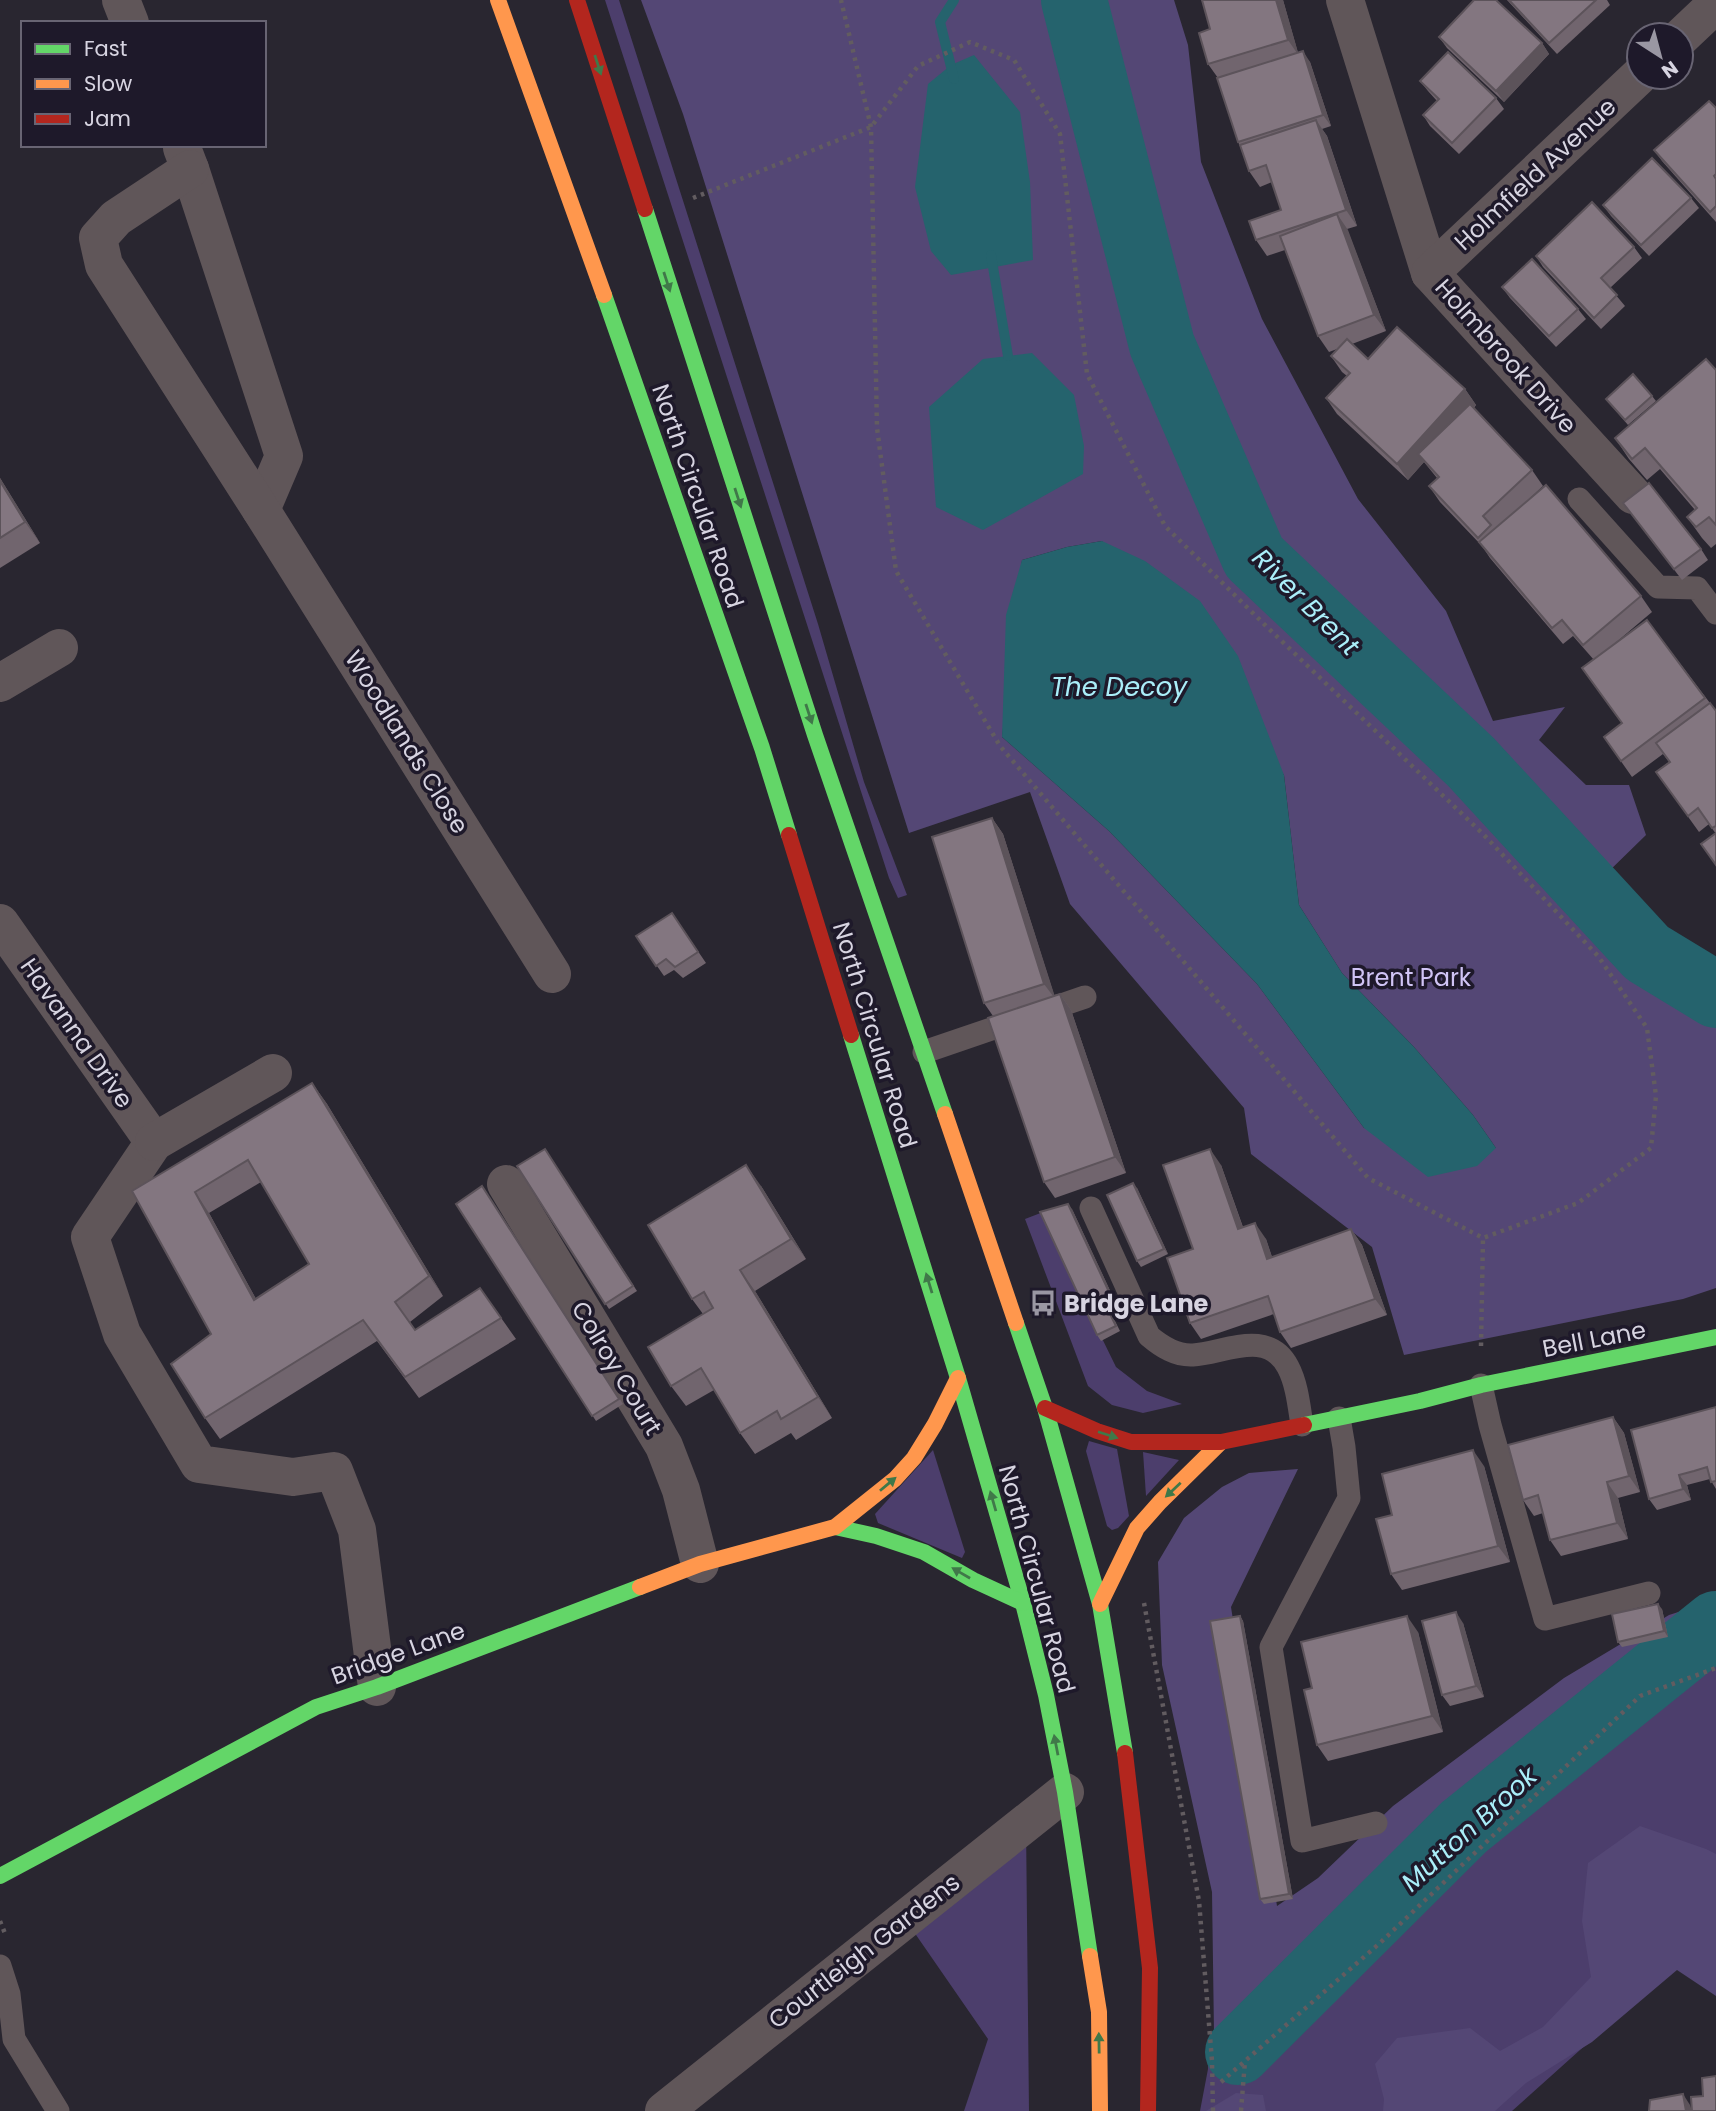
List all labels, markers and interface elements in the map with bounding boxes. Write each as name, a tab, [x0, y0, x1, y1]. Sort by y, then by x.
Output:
legend	[21, 21, 266, 147]
north arrow	[1625, 21, 1695, 91]
text: Fast	[84, 34, 127, 63]
text: N	[1656, 54, 1683, 84]
one-way arrow	[593, 55, 603, 76]
text: Slow	[84, 69, 132, 98]
street label: Holmfield Avenue	[1447, 90, 1623, 258]
text: Jam	[84, 104, 131, 133]
one-way arrow	[662, 271, 673, 292]
street label: Holmbrook Drive	[1428, 272, 1584, 440]
street label: North Circular Road	[644, 380, 752, 612]
one-way arrow	[733, 488, 744, 509]
water label: River Brent	[1244, 540, 1368, 664]
street label: Woodlands Close	[337, 644, 477, 840]
water label: The Decoy	[1051, 669, 1188, 705]
one-way arrow	[804, 704, 814, 725]
street label: North Circular Road	[825, 918, 925, 1152]
street label: Havanna Drive	[13, 951, 141, 1115]
park label: Brent Park	[1351, 961, 1472, 994]
one-way arrow	[923, 1272, 933, 1293]
place label: Bridge Lane	[1064, 1287, 1209, 1320]
bus stop icon: Bridge Lane	[1028, 1288, 1058, 1318]
street label: Colroy Court	[564, 1295, 670, 1441]
street label: Bell Lane	[1539, 1313, 1649, 1365]
one-way arrow	[1098, 1430, 1119, 1440]
street label: North Circular Road	[991, 1461, 1083, 1697]
one-way arrow	[879, 1476, 897, 1492]
one-way arrow	[1164, 1482, 1182, 1498]
one-way arrow	[988, 1490, 998, 1511]
one-way arrow	[952, 1567, 971, 1579]
street label: Bridge Lane	[327, 1614, 469, 1692]
one-way arrow	[1050, 1734, 1061, 1756]
water label: Mutton Brook	[1393, 1757, 1546, 1900]
street label: Courtleigh Gardens	[761, 1866, 967, 2036]
one-way arrow	[1093, 2032, 1105, 2054]

